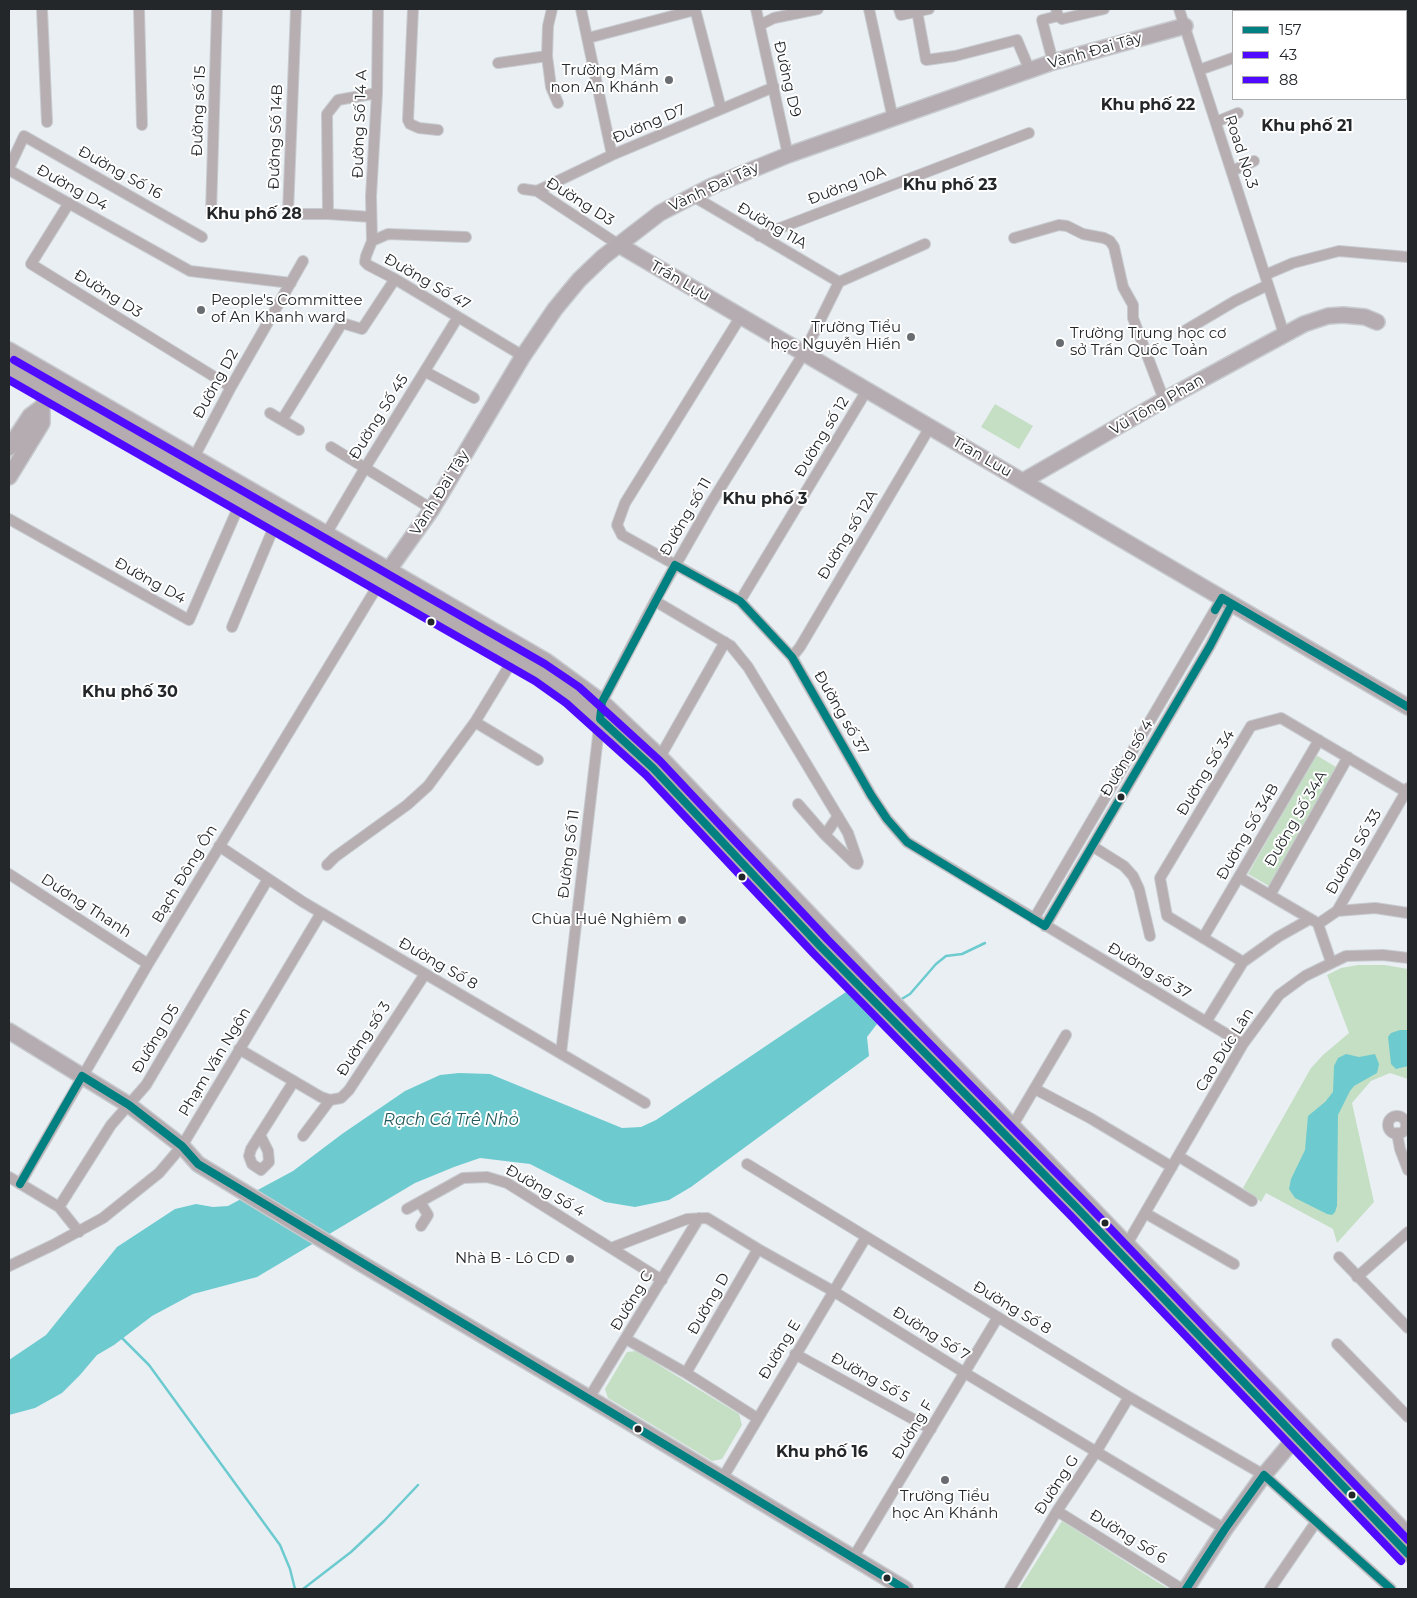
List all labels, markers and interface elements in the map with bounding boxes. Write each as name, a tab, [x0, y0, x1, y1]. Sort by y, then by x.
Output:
legend	[1232, 10, 1407, 100]
text: 157	[1279, 20, 1302, 39]
street label: Vành Đai Tây	[1046, 29, 1144, 73]
street label: Đường D9	[770, 39, 804, 119]
text: 43	[1279, 45, 1297, 64]
place label: Trường Mầm non An Khánh	[551, 62, 659, 97]
street label: Đường số 15	[188, 65, 210, 157]
street label: Đường Số 14 A	[349, 69, 371, 179]
text: 88	[1279, 70, 1298, 89]
marker: Trường Mầm non An Khánh	[663, 74, 675, 86]
street label: Đường Số 14B	[265, 84, 287, 190]
district label: Khu phố 22	[1101, 95, 1195, 115]
street label: Đường D7	[610, 101, 688, 147]
street label: Road No.3	[1221, 113, 1261, 191]
district label: Khu phố 21	[1261, 116, 1353, 136]
street label: Đường Số 16	[75, 143, 165, 203]
street label: Vành Đai Tây	[666, 158, 762, 216]
street label: Đường D4	[33, 161, 111, 215]
street label: Đường 10A	[805, 163, 889, 209]
street label: Đường D3	[543, 174, 617, 230]
district label: Khu phố 23	[903, 175, 997, 195]
street label: Đường 11A	[734, 199, 810, 253]
district label: Khu phố 28	[206, 204, 302, 224]
street label: Đường Số 47	[381, 250, 473, 314]
street label: Trần Lựu	[647, 257, 713, 305]
street label: Đường D3	[71, 266, 145, 322]
place label: People's Committee of An Khanh ward	[211, 292, 362, 327]
marker: People's Committee of An Khanh ward	[195, 304, 207, 316]
place label: Trường Tiểu học Nguyễn Hiền	[770, 319, 901, 354]
place label: Trường Trung học cơ sở Trần Quốc Toản	[1070, 325, 1227, 360]
marker: Trường Tiểu học Nguyễn Hiền	[905, 331, 917, 343]
marker: Trường Trung học cơ sở Trần Quốc Toản	[1054, 337, 1066, 349]
street label: Đường D2	[190, 346, 242, 422]
street label: Đường Số 45	[346, 371, 412, 463]
street label: Vũ Tông Phan	[1107, 371, 1207, 439]
street label: Đường số 12	[791, 394, 853, 480]
street label: Tran Luu	[949, 433, 1015, 481]
street label: Vành Đai Tây	[407, 447, 473, 539]
street label: Đường số 11	[656, 475, 716, 559]
street label: Đường số 12A	[814, 487, 882, 583]
district label: Khu phố 3	[722, 489, 808, 509]
street label: Đường D4	[111, 554, 189, 608]
unlabelled marker	[426, 617, 436, 627]
street label: Đường số 37	[810, 668, 872, 758]
district label: Khu phố 30	[82, 682, 178, 702]
street label: Đường số 4	[1097, 716, 1157, 800]
street label: Đường Số 34	[1173, 727, 1239, 819]
street label: Đường Số 34A	[1261, 768, 1331, 870]
street label: Đường Số 34B	[1213, 781, 1283, 883]
unlabelled marker	[1116, 792, 1126, 802]
street label: Đường Số 33	[1322, 806, 1386, 898]
street label: Đường Số 11	[555, 808, 583, 900]
street label: Bạch Đông Ôn	[149, 822, 221, 926]
street label: Dương Thanh	[38, 870, 134, 942]
unlabelled marker	[737, 872, 747, 882]
place label: Chùa Huê Nghiêm	[531, 911, 672, 929]
marker: Chùa Huê Nghiêm	[676, 914, 688, 926]
street label: Đường Số 8	[395, 934, 481, 994]
street label: Đường số 37	[1104, 939, 1194, 1003]
street label: Đường số 3	[333, 998, 395, 1080]
street label: Đường D5	[128, 1001, 184, 1077]
street label: Phạm Văn Ngôn	[175, 1004, 255, 1120]
street label: Cao Đức Lân	[1192, 1005, 1258, 1095]
water label: Rạch Cá Trê Nhỏ	[383, 1110, 519, 1130]
street label: Đường Số 4	[502, 1161, 588, 1221]
unlabelled marker	[1100, 1218, 1110, 1228]
place label: Nhà B - Lô CD	[455, 1250, 560, 1268]
marker: Nhà B - Lô CD	[564, 1253, 576, 1265]
street label: Đường C	[607, 1268, 657, 1334]
street label: Đường D	[684, 1270, 734, 1338]
street label: Đường Số 8	[970, 1278, 1054, 1338]
street label: Đường Số 7	[889, 1303, 973, 1365]
street label: Đường E	[755, 1317, 805, 1383]
street label: Đường Số 5	[828, 1349, 912, 1407]
street label: Đường F	[888, 1397, 938, 1463]
unlabelled marker	[633, 1424, 643, 1434]
district label: Khu phố 16	[776, 1442, 868, 1462]
street label: Đường G	[1031, 1452, 1083, 1518]
marker: Trường Tiểu học An Khánh	[939, 1474, 951, 1486]
place label: Trường Tiểu học An Khánh	[892, 1488, 998, 1523]
unlabelled marker	[1347, 1490, 1357, 1500]
street label: Đường Số 6	[1086, 1506, 1170, 1568]
unlabelled marker	[882, 1573, 892, 1583]

